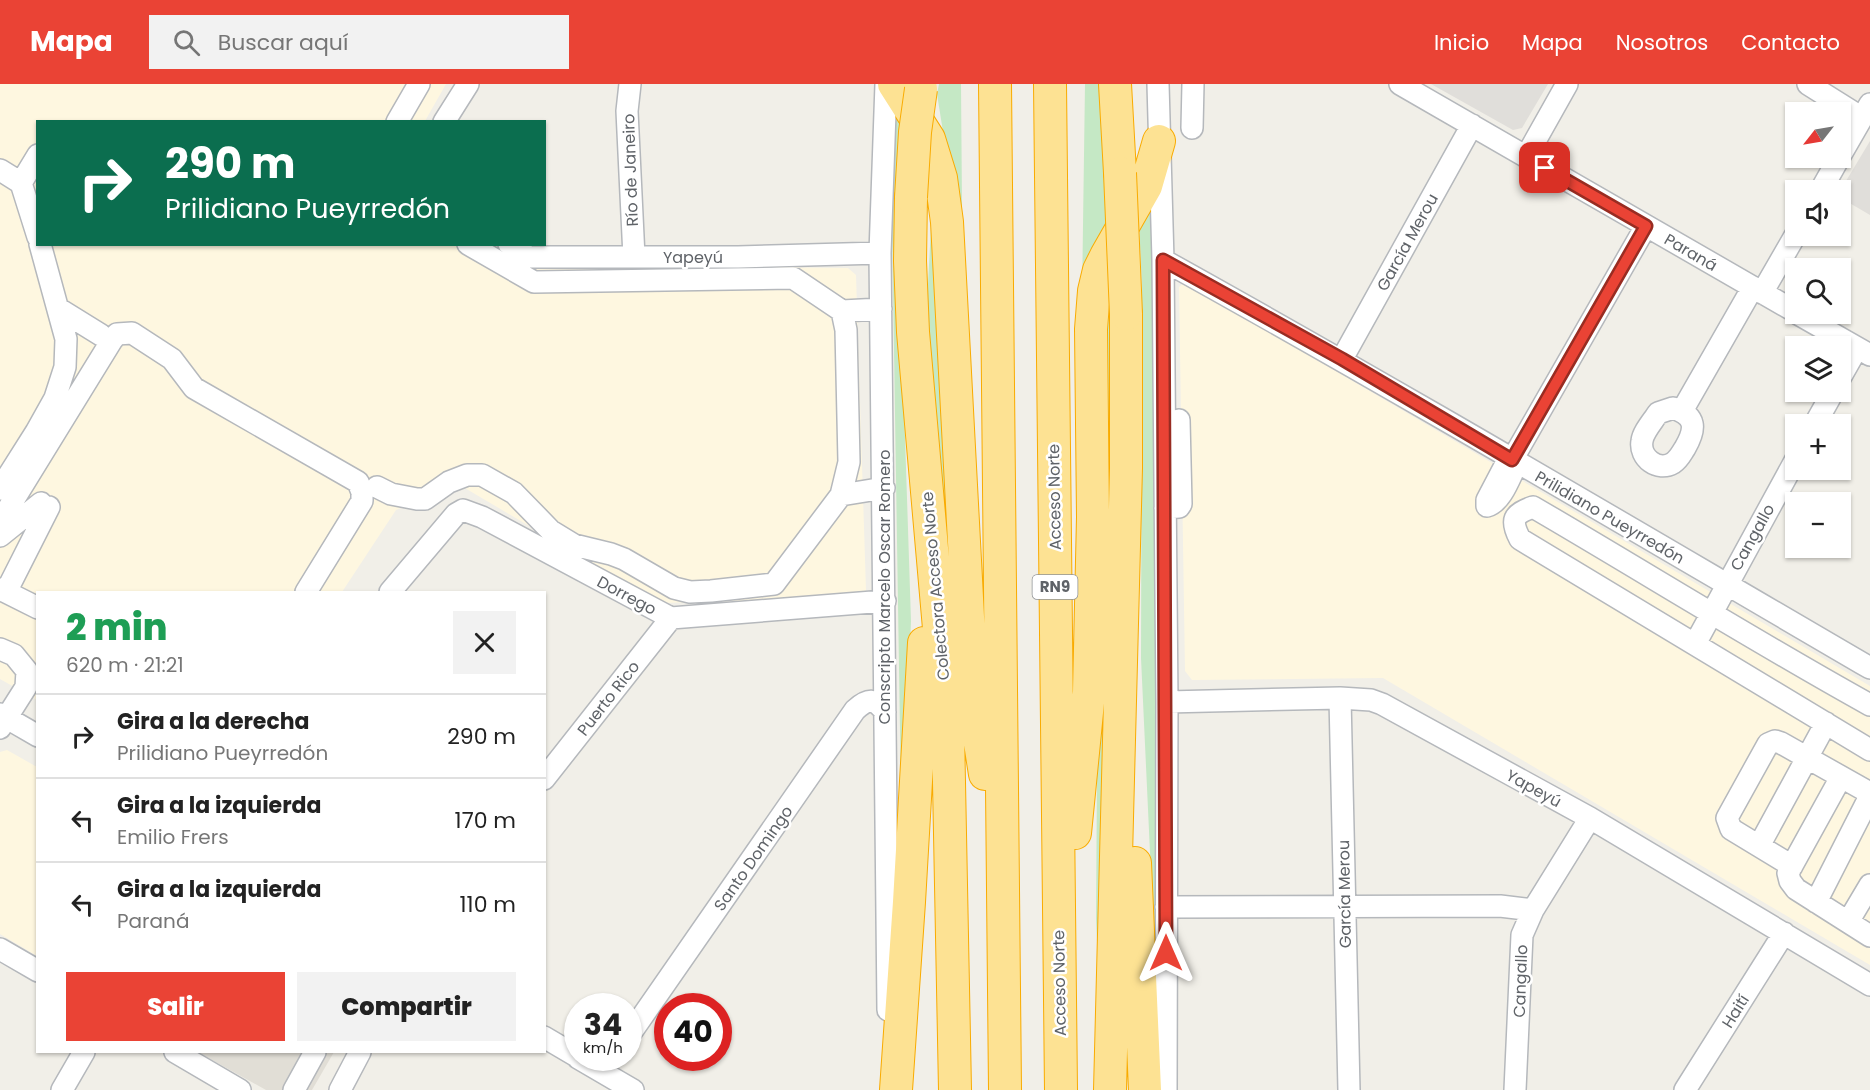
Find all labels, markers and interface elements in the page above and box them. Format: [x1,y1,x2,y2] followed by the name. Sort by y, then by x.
[149,15,569,69] search box
[30,22,113,61] text: Mapa
[170,26,203,59] icon: search
[218,27,348,58] text: Buscar aquí
[1434,28,1489,57] text: Inicio
[1522,28,1583,57] text: Mapa
[1616,28,1708,57] text: Nosotros
[1741,28,1840,57] text: Contacto
[1785,102,1851,168] north arrow
[1785,102,1851,558] map controls
[617,113,644,227] street label: Río de Janeiro
[165,134,296,193] text: 290 m
[1519,142,1570,193] pin
[66,144,144,222] icon: right
[1528,151,1561,184] icon: arrive
[1785,180,1851,246] button: sound
[1371,189,1444,295] street label: García Merou
[165,190,450,227] text: Prilidiano Pueyrredón
[1660,228,1722,277] street label: Paraná
[663,246,723,269] street label: Yapeyú
[1785,258,1851,324] button: search
[1785,336,1851,402] button: layers
[1785,414,1851,480] button: +
[1042,444,1067,550] street label: Acceso Norte
[873,450,896,724] street label: Conscripto Marcelo Oscar Romero
[1531,465,1689,570] street label: Prilidiano Pueyrredón
[916,491,955,681] street label: Colectora Acceso Norte
[1785,492,1851,558] button: −
[1725,500,1780,575] street label: Cangallo
[593,570,661,621] street label: Dorrego
[1032,575,1078,599] road number: RN9
[66,602,168,653] text: 2 min
[453,611,516,674] button: close
[66,651,184,679] text: 620 m · 21:21
[572,656,645,741] street label: Puerto Rico
[117,706,310,737] text: Gira a la derecha
[66,720,99,753] icon: right
[447,721,516,752] text: 290 m
[117,739,328,767] text: Prilidiano Pueyrredón
[1502,764,1566,813] street label: Yapeyú
[117,790,321,821] text: Gira a la izquierda
[708,801,798,916] street label: Santo Domingo
[66,804,99,837] icon: left
[455,805,516,836] text: 170 m
[117,823,229,851] text: Emilio Frers
[1332,840,1357,948] street label: García Merou
[117,874,321,905] text: Gira a la izquierda
[66,888,99,921] icon: left
[460,889,516,920] text: 110 m
[117,907,189,935] text: Paraná
[1134,921,1198,985] position arrow
[1047,930,1072,1036] street label: Acceso Norte
[1508,944,1533,1018] street label: Cangallo
[66,972,285,1041] button: Salir
[297,972,516,1041] button: Compartir
[1716,990,1755,1032] street label: Haití
[654,993,732,1071] speed limit sign: 40
[584,1003,622,1046] text: 34
[583,1037,623,1058] text: km/h

